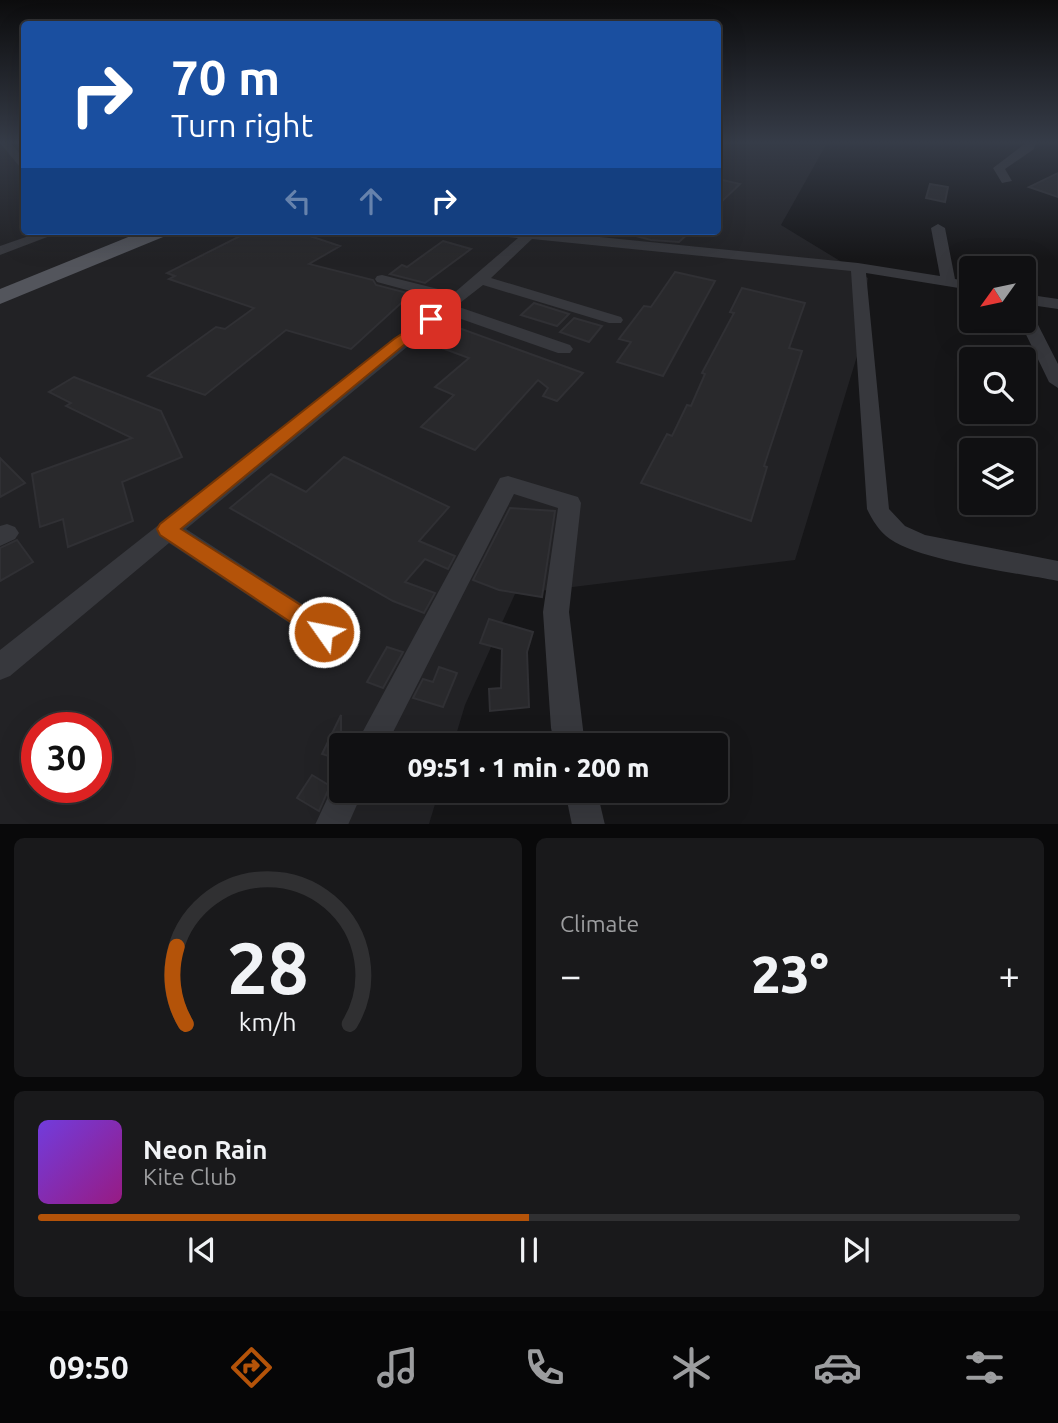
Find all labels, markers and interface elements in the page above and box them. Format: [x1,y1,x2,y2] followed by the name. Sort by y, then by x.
[56,49,147,140] icon: right
[171,49,280,104] text: 70 m
[171,107,313,143] text: Turn right
[279,182,317,220] icon: left
[352,182,390,220] icon: ahead
[425,182,463,220] icon: right
[959,256,1036,332] north arrow
[959,256,1036,515] map controls
[401,289,461,349] pin
[412,300,450,338] icon: arrive
[959,347,1036,424] button: search
[959,438,1036,515] button: layers
[287,595,361,669] position arrow
[21,712,112,803] speed limit sign: 30
[408,753,649,782] text: 09:51 · 1 min · 200 m
[560,911,639,936] text: Climate
[227,926,309,1008] text: 28
[751,945,829,1003] text: 23°
[560,954,581,996] text: −
[999,954,1020,996] text: +
[239,1007,297,1035] text: km/h
[143,1135,268,1164] text: Neon Rain
[143,1164,237,1189] text: Kite Club
[183,1231,221,1269] icon: previous
[510,1231,548,1269] icon: pause
[837,1231,875,1269] icon: next
[227,1343,276,1392] icon: directions
[373,1343,422,1392] icon: music
[520,1343,569,1392] icon: phone
[667,1343,716,1392] icon: climate
[813,1343,862,1392] icon: car
[960,1343,1009,1392] icon: filters
[49,1349,129,1385] text: 09:50

